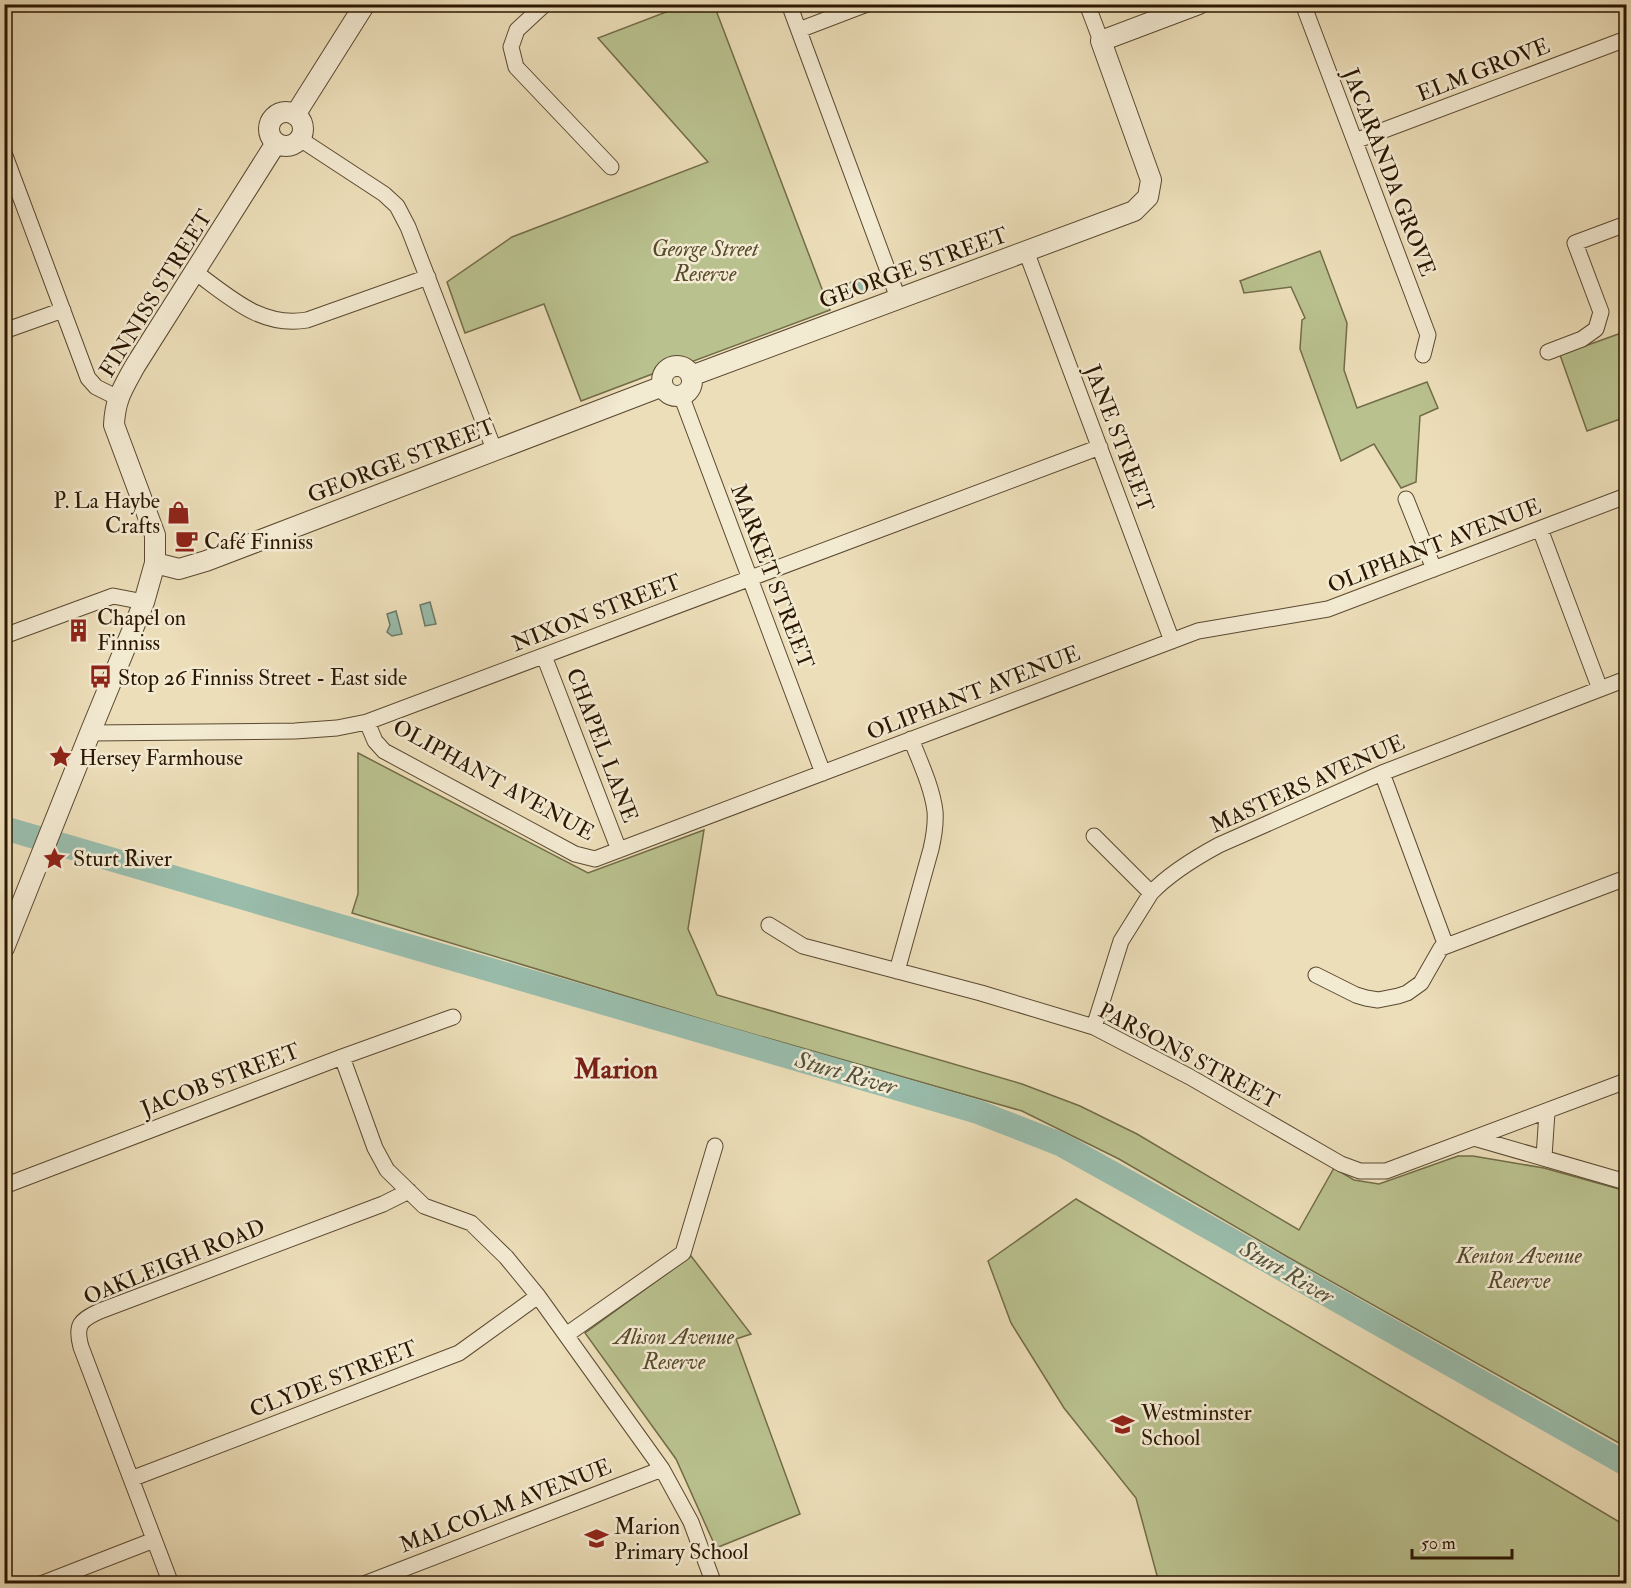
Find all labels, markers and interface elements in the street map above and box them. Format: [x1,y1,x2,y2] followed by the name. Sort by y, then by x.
[1413,32,1554,108] street label: ELM GROVE
[1336,63,1442,281] street label: JACARANDA GROVE
[93,204,219,383] street label: FINNISS STREET
[815,221,1012,315] street label: GEORGE STREET
[652,235,760,288] park label: George Street Reserve
[1078,360,1160,517] street label: JANE STREET
[304,412,500,510] street label: GEORGE STREET
[724,480,820,673] street label: MARKET STREET
[53,487,160,540] place label: P. La Haybe Crafts
[1324,492,1545,600] street label: OLIPHANT AVENUE
[165,500,191,526] shop icon: P. La Haybe Crafts
[173,528,199,554] cafe icon: Café Finniss
[204,528,313,556] place label: Café Finniss
[508,568,686,658] street label: NIXON STREET
[97,604,186,657] place label: Chapel on Finniss
[66,617,92,643] building icon: Chapel on Finniss
[863,639,1084,747] street label: OLIPHANT AVENUE
[87,664,113,690] bus stop icon: Stop 26 Finniss Street - East side
[118,664,407,693] place label: Stop 26 Finniss Street - East side
[560,664,644,827] street label: CHAPEL LANE
[388,713,599,847] street label: OLIPHANT AVENUE
[1206,728,1409,839] street label: MASTERS AVENUE
[48,744,74,770] place icon: Hersey Farmhouse
[79,744,243,772] place label: Hersey Farmhouse
[42,845,68,871] place icon: Sturt River
[73,845,173,873] place label: Sturt River
[1093,996,1284,1116] street label: PARSONS STREET
[136,1037,304,1123] street label: JACOB STREET
[791,1044,901,1103] water label: Sturt River
[573,1052,659,1087] district label: Marion
[79,1213,269,1311] street label: OAKLEIGH ROAD
[1233,1232,1341,1312] water label: Sturt River
[1455,1242,1582,1295] park label: Kenton Avenue Reserve
[612,1323,735,1376] park label: Alison Avenue Reserve
[246,1334,422,1424] street label: CLYDE STREET
[1140,1399,1252,1452] place label: Westminster School
[1110,1412,1136,1438] school or university icon: Westminster School
[395,1453,615,1559] street label: MALCOLM AVENUE
[614,1513,749,1566] place label: Marion Primary School
[1412,1522,1512,1560] scale bar
[583,1526,609,1552] school or university icon: Marion Primary School
[1421,1532,1456,1555] text: 50 m

